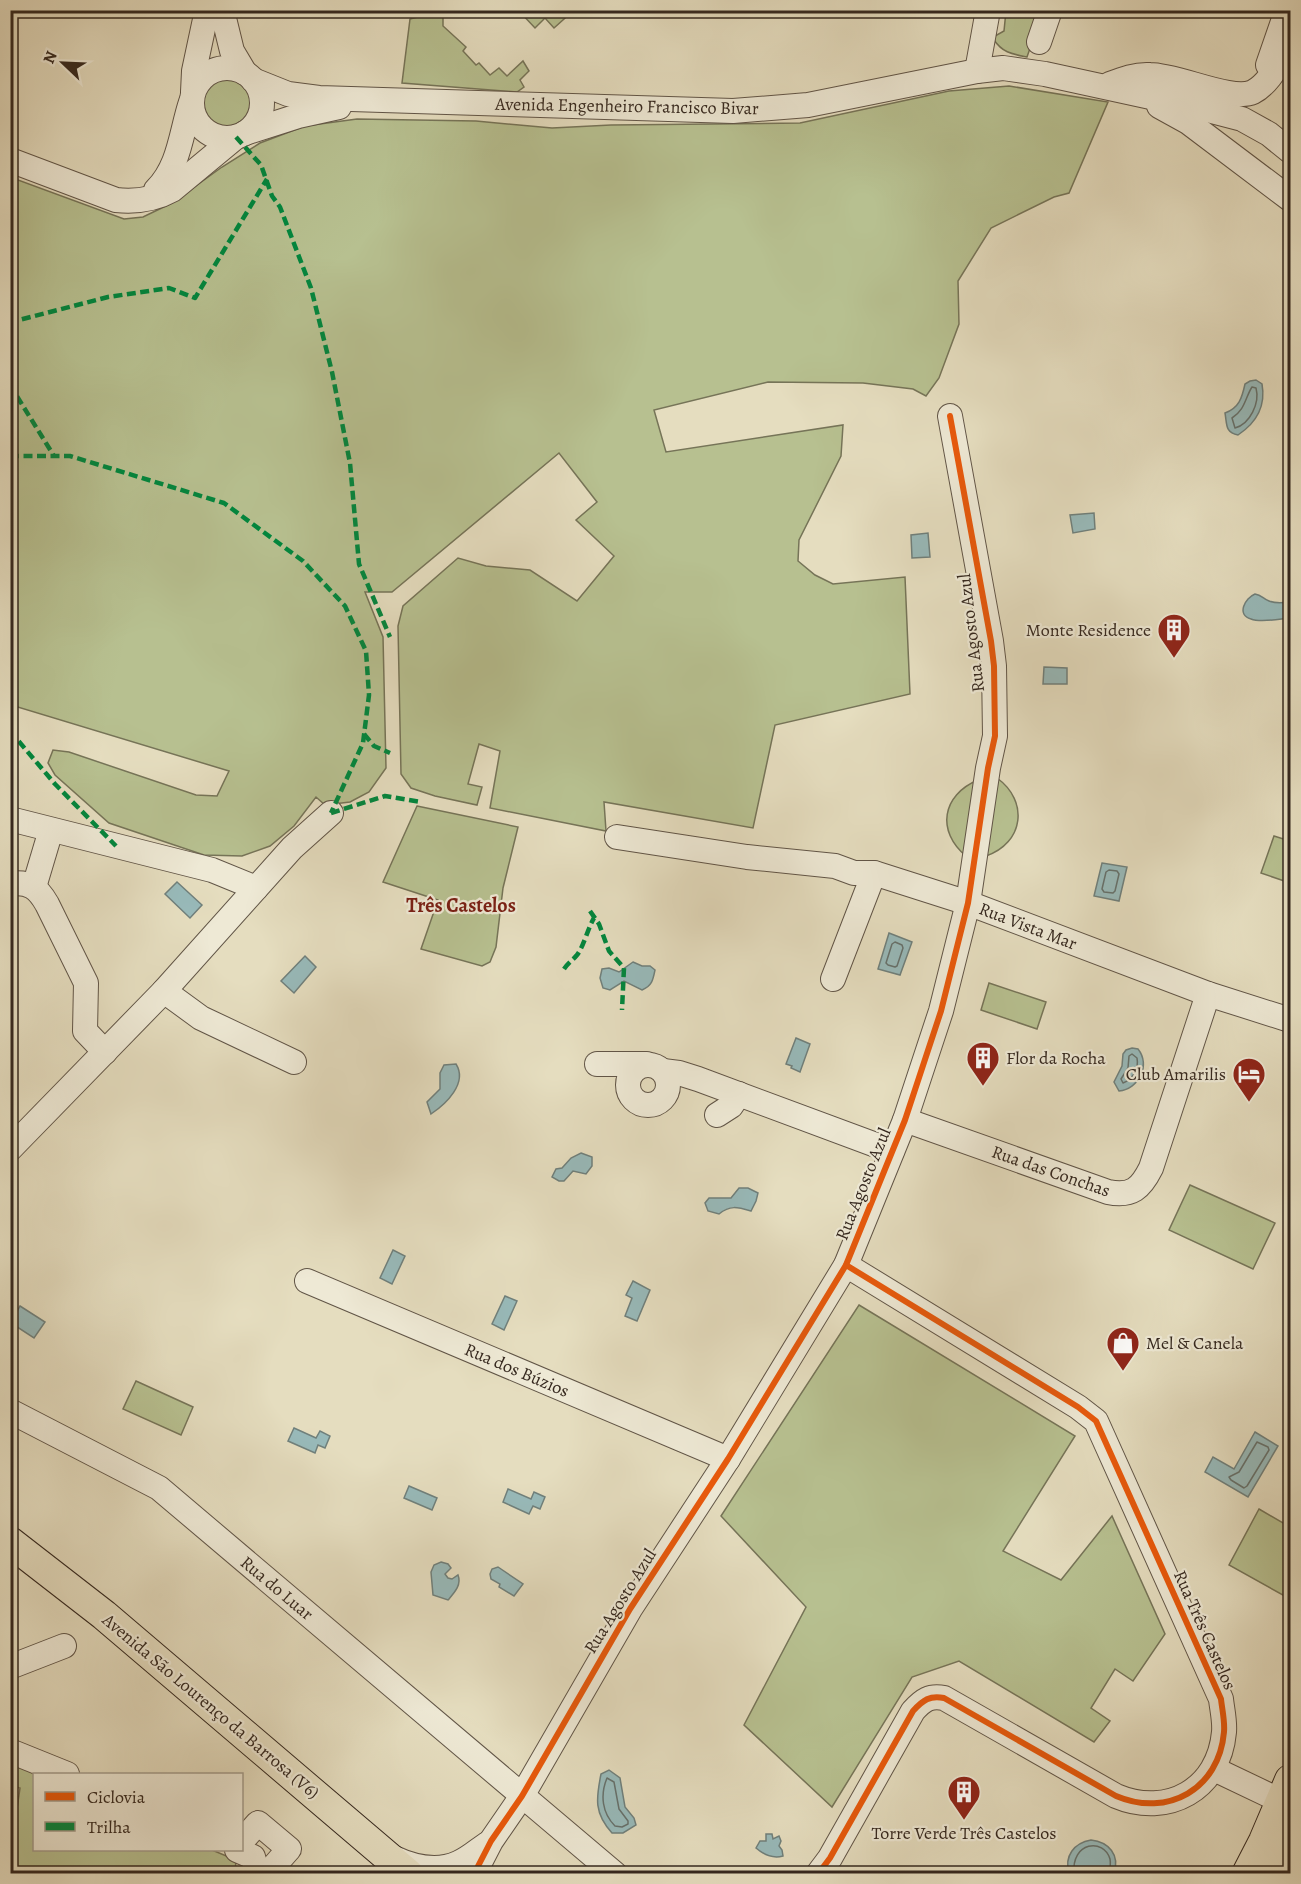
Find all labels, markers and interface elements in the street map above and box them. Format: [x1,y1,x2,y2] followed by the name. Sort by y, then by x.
[33,33,93,93] north arrow
[38,48,63,67] text: N
[494,92,759,120] street label: Avenida Engenheiro Francisco Bivar
[952,572,990,694] street label: Rua Agosto Azul
[1156,612,1192,659] building icon: Monte Residence
[1026,618,1151,642] place label: Monte Residence
[406,892,516,919] district label: Três Castelos
[976,896,1080,956] street label: Rua Vista Mar
[965,1040,1001,1087] building icon: Flor da Rocha
[1006,1046,1106,1070] place label: Flor da Rocha
[1231,1056,1267,1103] hotel icon: Club Amarilis
[1126,1062,1226,1086] place label: Club Amarilis
[830,1124,897,1244] street label: Rua Agosto Azul
[989,1140,1113,1202] street label: Rua das Conchas
[1105,1325,1141,1372] shop icon: Mel & Canela
[1146,1331,1244,1355] place label: Mel & Canela
[461,1337,573,1403] street label: Rua dos Búzios
[578,1544,662,1658] street label: Rua Agosto Azul
[235,1550,319,1626] street label: Rua do Luar
[1168,1566,1242,1694] street label: Rua Três Castelos
[97,1607,325,1804] street label: Avenida São Lourenço da Barrosa (V6)
[33,1773,243,1851] legend
[946,1774,982,1821] building icon: Torre Verde Três Castelos
[87,1785,146,1809] text: Ciclovia
[87,1815,131,1839] text: Trilha
[871,1821,1057,1845] place label: Torre Verde Três Castelos

